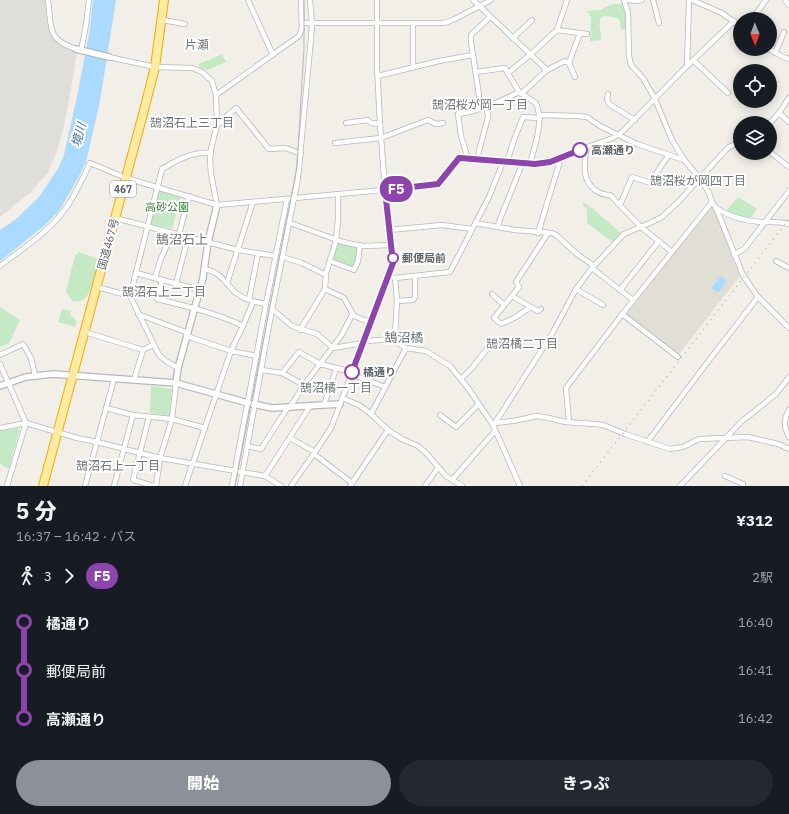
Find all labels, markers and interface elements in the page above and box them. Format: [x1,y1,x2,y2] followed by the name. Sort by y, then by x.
[733,12,777,56] north arrow
[733,12,777,160] map controls
[185,37,209,52] district label: 片瀬
[733,64,777,108] button: locate
[432,97,528,112] district label: 鵠沼桜が岡一丁目
[150,115,234,130] district label: 鵠沼石上三丁目
[733,116,777,160] button: layers
[68,119,90,148] water label: 境川
[572,142,588,158] marker: 高瀬通り
[591,143,635,157] place label: 高瀬通り
[650,173,746,188] district label: 鵠沼桜が岡四丁目
[378,176,414,202] line badge: F5
[388,180,404,198] text: F5
[110,181,136,197] road number: 467
[145,200,189,214] park label: 高砂公園
[94,217,122,271] street label: 国道467号
[156,231,208,248] district label: 鵠沼石上
[402,251,446,265] place label: 郵便局前
[387,252,399,264] marker: 郵便局前
[122,284,206,299] district label: 鵠沼石上二丁目
[384,329,424,346] district label: 鵠沼橘
[486,336,558,351] district label: 鵠沼橘二丁目
[344,364,360,380] marker: 橘通り
[363,365,396,379] place label: 橘通り
[300,380,372,395] district label: 鵠沼橘一丁目
[76,458,160,473] district label: 鵠沼石上一丁目
[16,496,56,525] text: 5 分
[736,511,773,530] text: ¥312
[16,528,136,545] text: 16:37 – 16:42 · バス
[16,565,38,587] icon: walk
[58,565,80,587] icon: forward
[94,567,110,585] text: F5
[44,568,52,585] text: 3
[752,569,773,586] text: 2駅
[46,614,91,633] text: 橘通り
[738,614,773,631] text: 16:40
[46,662,106,681] text: 郵便局前
[738,662,773,679] text: 16:41
[46,710,106,729] text: 高瀬通り
[738,710,773,727] text: 16:42
[16,760,391,806] button: 開始
[399,760,773,806] button: きっぷ

